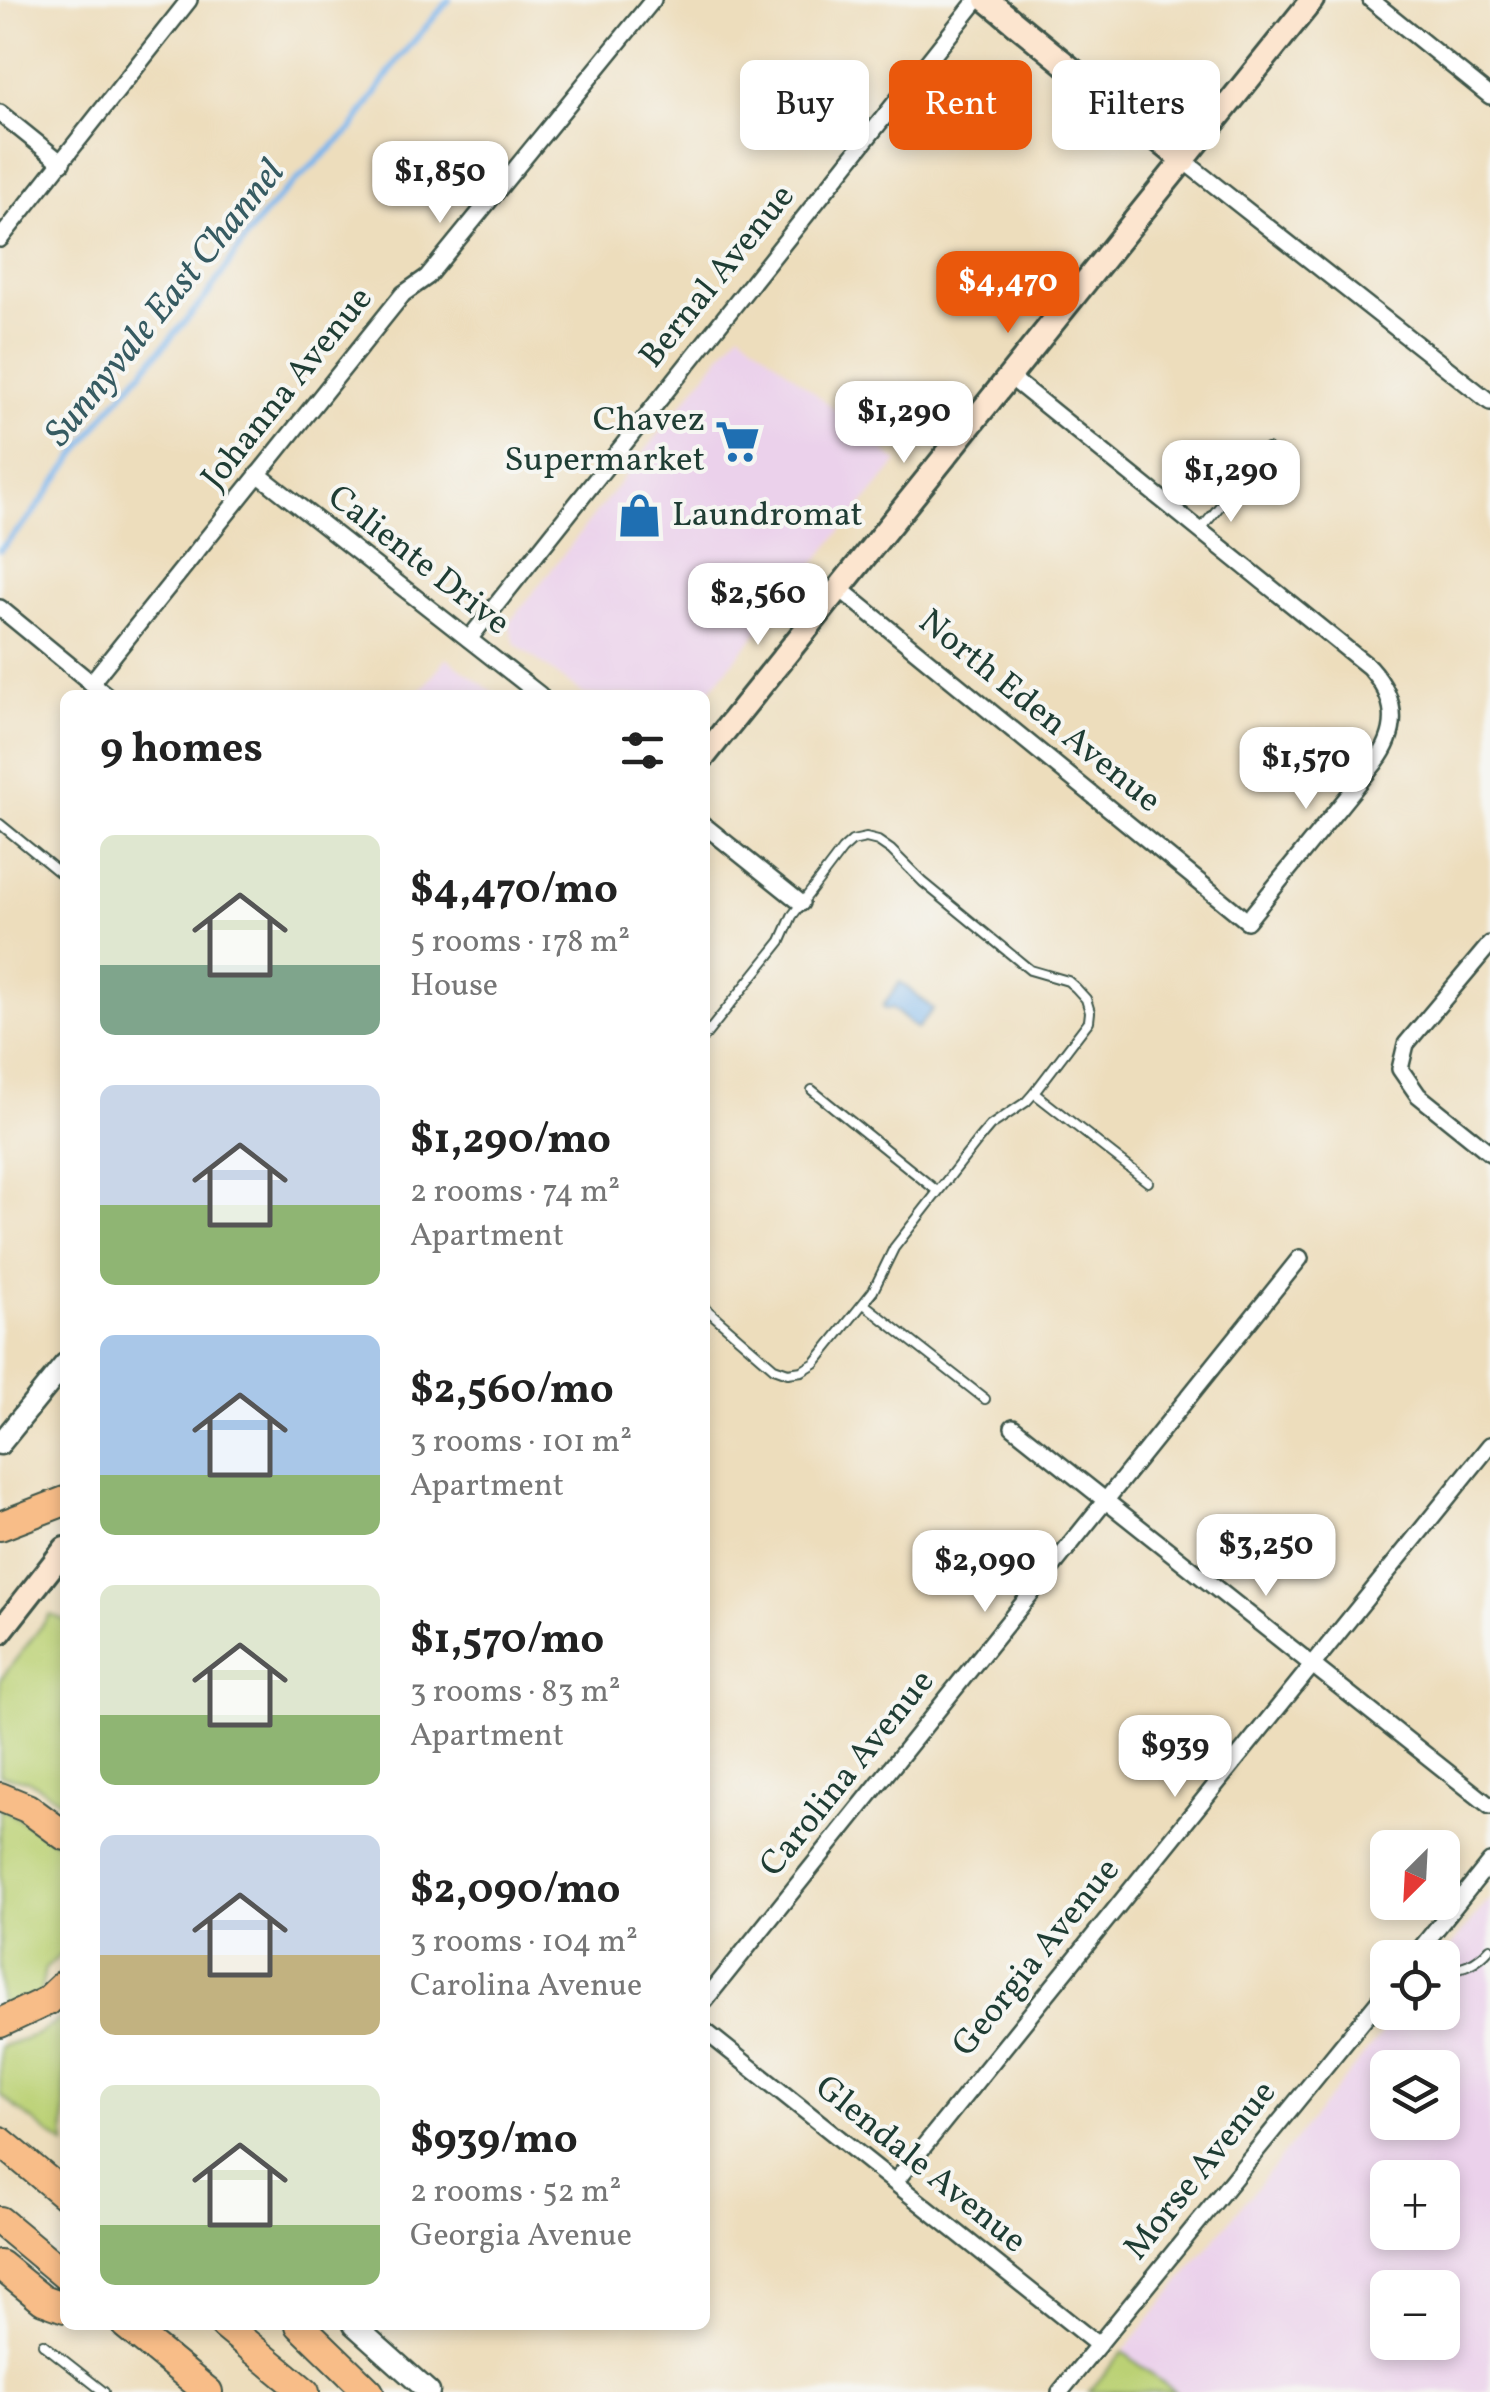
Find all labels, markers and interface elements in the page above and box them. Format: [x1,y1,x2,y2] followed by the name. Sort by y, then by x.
[740,60,869,150] chip: Buy
[889,60,1032,150] chip: Rent
[1052,60,1220,150] chip: Filters
[359,141,521,226] pin: $1,850
[34,149,298,459] water label: Sunnyvale East Channel
[394,151,486,195] text: $1,850
[629,175,807,379] street label: Bernal Avenue
[927,251,1089,336] pin: $4,470
[958,261,1058,305] text: $4,470
[191,277,385,501] street label: Johanna Avenue
[823,381,985,466] pin: $1,290
[857,391,951,435] text: $1,290
[504,397,705,485] place label: Chavez Supermarket
[714,417,762,465] supermarket icon: Chavez Supermarket
[1150,440,1312,525] pin: $1,290
[1184,450,1278,494] text: $1,290
[317,474,519,648] street label: Caliente Drive
[615,492,663,540] shop icon: Laundromat
[672,492,863,540] place label: Laundromat
[677,563,839,648] pin: $2,560
[710,573,806,617] text: $2,560
[908,599,1170,825] street label: North Eden Avenue
[100,721,263,780] text: 9 homes
[615,723,670,778] icon: filters
[1225,727,1387,812] pin: $1,570
[1262,737,1350,781] text: $1,570
[410,862,618,921] text: $4,470/mo
[180,875,300,995] icon: home
[410,921,630,965] text: 5 rooms · 178 m²
[410,965,498,1009] text: House
[410,1112,611,1171] text: $1,290/mo
[180,1125,300,1245] icon: home
[410,1171,620,1215] text: 2 rooms · 74 m²
[410,1215,564,1259] text: Apartment
[410,1362,614,1421] text: $2,560/mo
[180,1375,300,1495] icon: home
[410,1421,632,1465] text: 3 rooms · 101 m²
[410,1465,564,1509] text: Apartment
[1185,1514,1347,1599] pin: $3,250
[1219,1524,1313,1568] text: $3,250
[904,1530,1066,1615] pin: $2,090
[934,1540,1036,1584] text: $2,090
[410,1612,604,1671] text: $1,570/mo
[180,1625,300,1745] icon: home
[749,1660,947,1888] street label: Carolina Avenue
[410,1671,621,1715] text: 3 rooms · 83 m²
[410,1715,564,1759] text: Apartment
[1116,1715,1234,1800] pin: $939
[1141,1725,1209,1769] text: $939
[1370,1830,1460,1920] north arrow
[1370,1830,1460,2360] map controls
[942,1849,1132,2067] street label: Georgia Avenue
[410,1862,621,1921] text: $2,090/mo
[180,1875,300,1995] icon: home
[410,1921,638,1965] text: 3 rooms · 104 m²
[1370,1940,1460,2030] button: locate
[410,1965,642,2009] text: Carolina Avenue
[1370,2050,1460,2140] button: layers
[804,2065,1036,2265] street label: Glendale Avenue
[1114,2071,1288,2271] street label: Morse Avenue
[410,2112,578,2171] text: $939/mo
[180,2125,300,2245] icon: home
[1370,2160,1460,2250] button: +
[410,2171,621,2215] text: 2 rooms · 52 m²
[410,2215,632,2259] text: Georgia Avenue
[1370,2270,1460,2360] button: −

